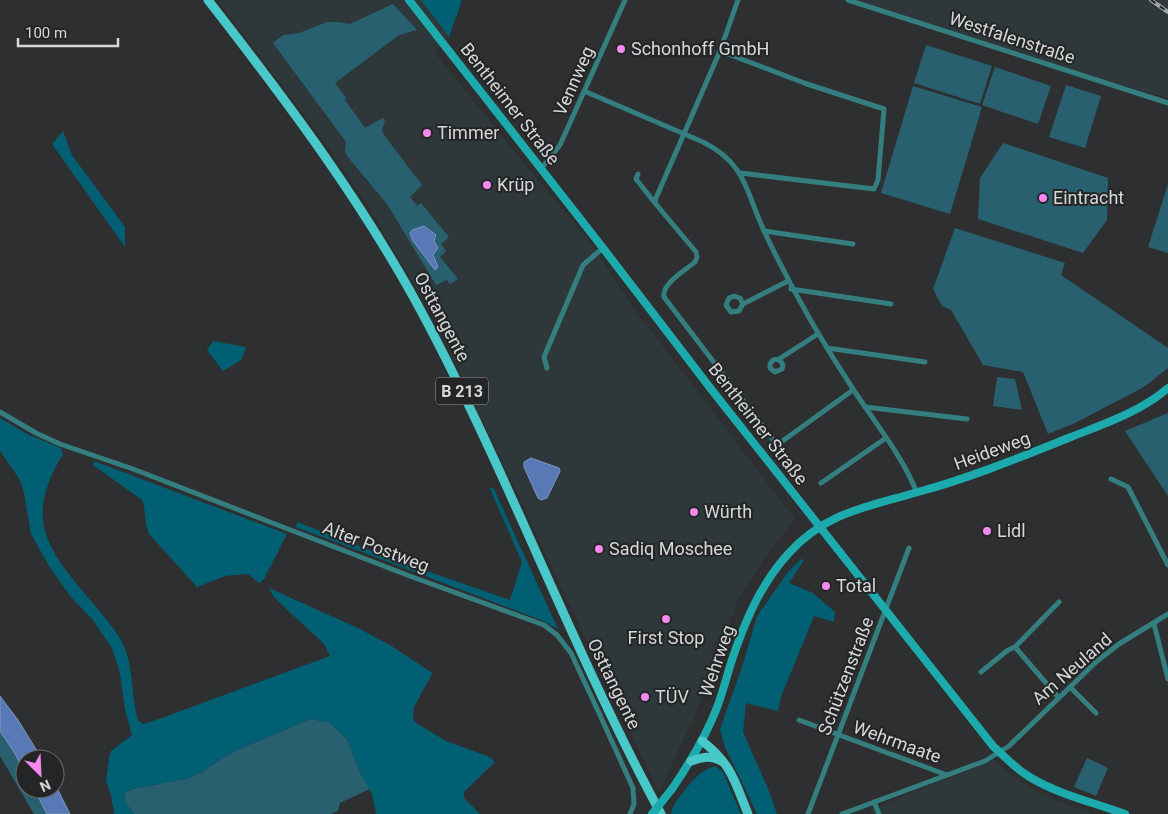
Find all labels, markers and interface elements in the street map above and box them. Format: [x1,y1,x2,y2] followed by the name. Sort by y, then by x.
[946,7,1078,68] street label: Westfalenstraße
[18,15,118,47] scale bar
[25,24,67,42] text: 100 m
[631,38,769,59] place label: Schonhoff GmbH
[456,39,564,169] street label: Bentheimer Straße
[549,43,598,119] street label: Vennweg
[615,43,627,55] marker: Schonhoff GmbH
[437,122,499,143] place label: Timmer
[421,127,433,139] marker: Timmer
[497,174,534,195] place label: Krüp
[481,179,493,191] marker: Krüp
[1053,187,1124,208] place label: Eintracht
[1037,192,1049,204] marker: Eintracht
[410,268,475,365] street label: Osttangente
[704,359,812,489] street label: Bentheimer Straße
[436,378,488,404] road number: B 213
[951,427,1033,474] street label: Heideweg
[704,501,752,522] place label: Würth
[688,506,700,518] marker: Würth
[320,517,432,576] street label: Alter Postweg
[997,520,1026,541] place label: Lidl
[981,525,993,537] marker: Lidl
[609,538,732,559] place label: Sadiq Moschee
[593,543,605,555] marker: Sadiq Moschee
[836,575,876,596] place label: Total
[820,580,832,592] marker: Total
[660,613,672,625] marker: First Stop
[813,614,878,738] street label: Schützenstraße
[694,622,739,700] street label: Wehrweg
[628,627,704,648] place label: First Stop
[1028,628,1116,709] street label: Am Neuland
[583,635,645,733] street label: Osttangente
[655,686,689,707] place label: TÜV
[639,691,651,703] marker: TÜV
[850,716,944,767] street label: Wehrmaate
[15,749,65,799] north arrow
[38,777,53,795] text: N

